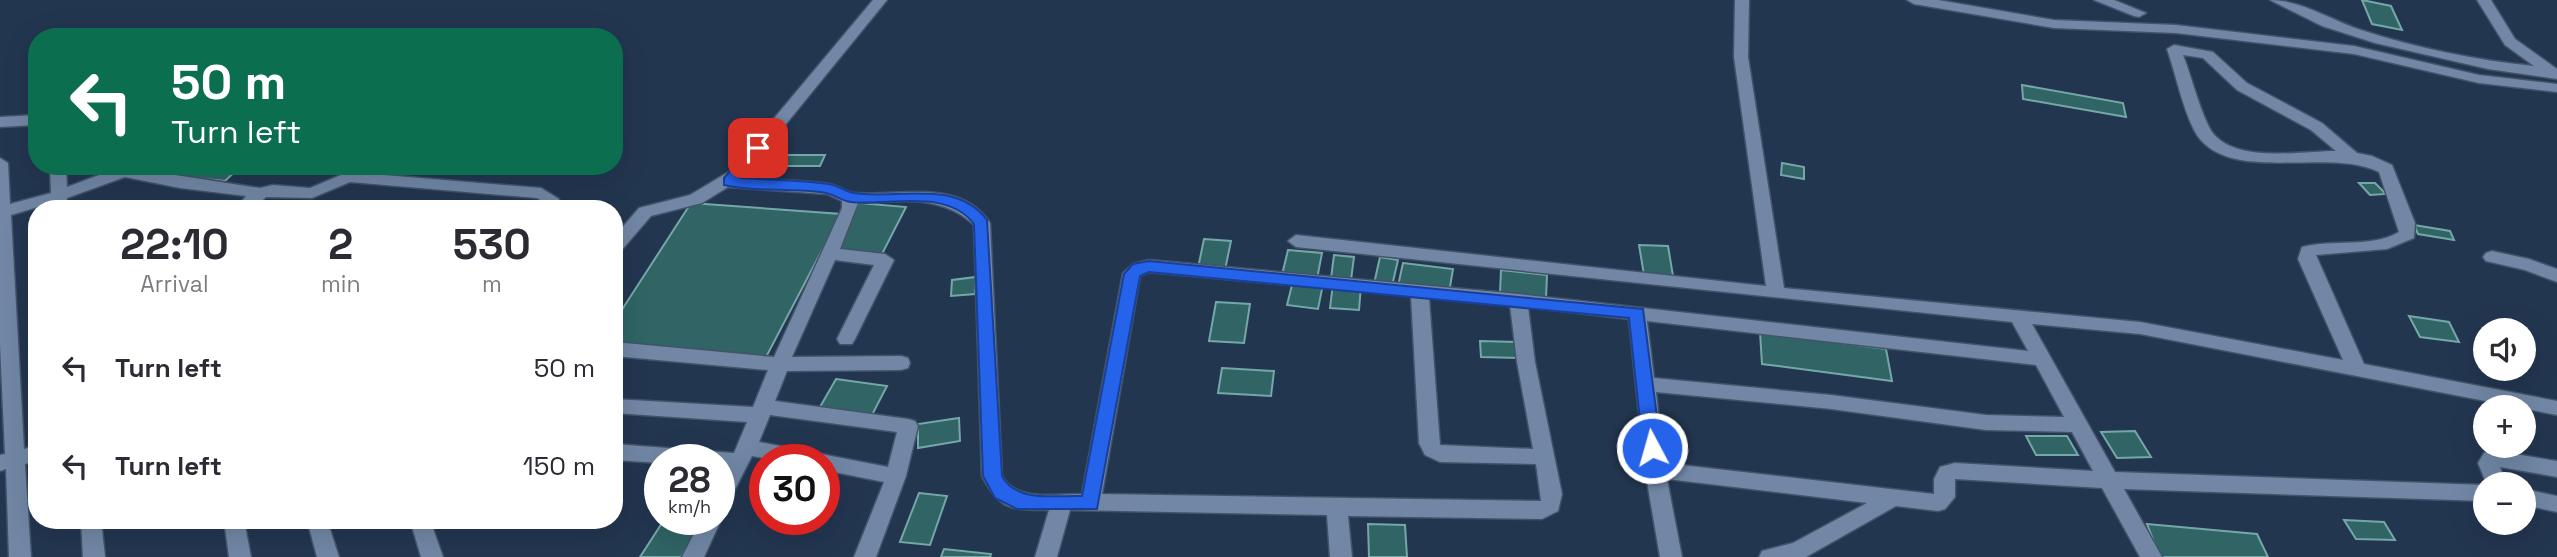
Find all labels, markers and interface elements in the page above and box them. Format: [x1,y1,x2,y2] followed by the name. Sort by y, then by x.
[171,51,286,113] text: 50 m
[56,56,147,147] icon: left
[171,112,301,152] text: Turn left
[728,118,788,178] pin
[739,129,777,167] icon: arrive
[120,218,229,271] text: 22:10
[328,218,353,271] text: 2
[453,218,531,271] text: 530
[140,269,209,299] text: Arrival
[321,269,361,299] text: min
[482,269,502,299] text: m
[2473,318,2536,535] map controls
[2473,318,2536,381] button: sound
[56,349,94,387] icon: left
[115,351,222,385] text: Turn left
[534,351,595,385] text: 50 m
[2473,395,2536,458] button: +
[1615,411,1689,485] position arrow
[749,444,840,535] speed limit sign: 30
[56,447,94,485] icon: left
[115,449,222,483] text: Turn left
[523,449,595,483] text: 150 m
[669,458,710,502] text: 28
[2473,472,2536,535] button: −
[668,495,711,518] text: km/h

